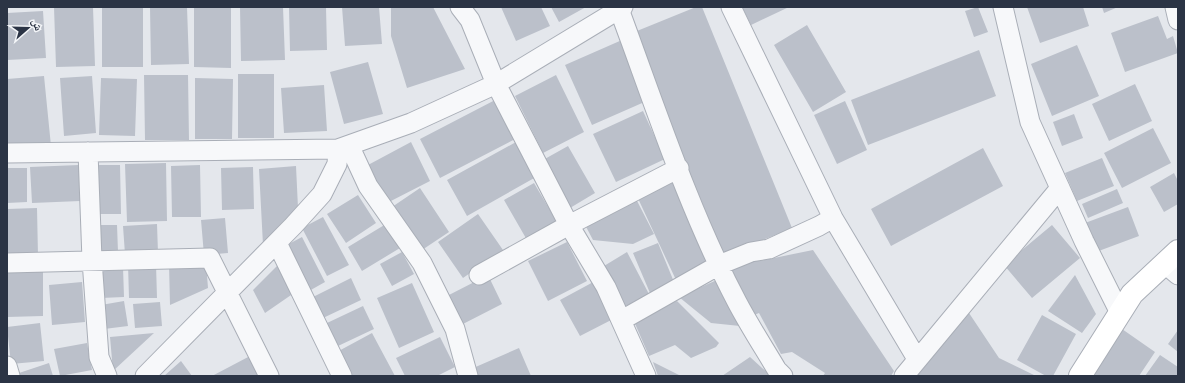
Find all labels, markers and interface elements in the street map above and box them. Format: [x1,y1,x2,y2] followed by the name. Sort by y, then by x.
[8,8,48,48] north arrow
[28,16,47,33] text: ش

